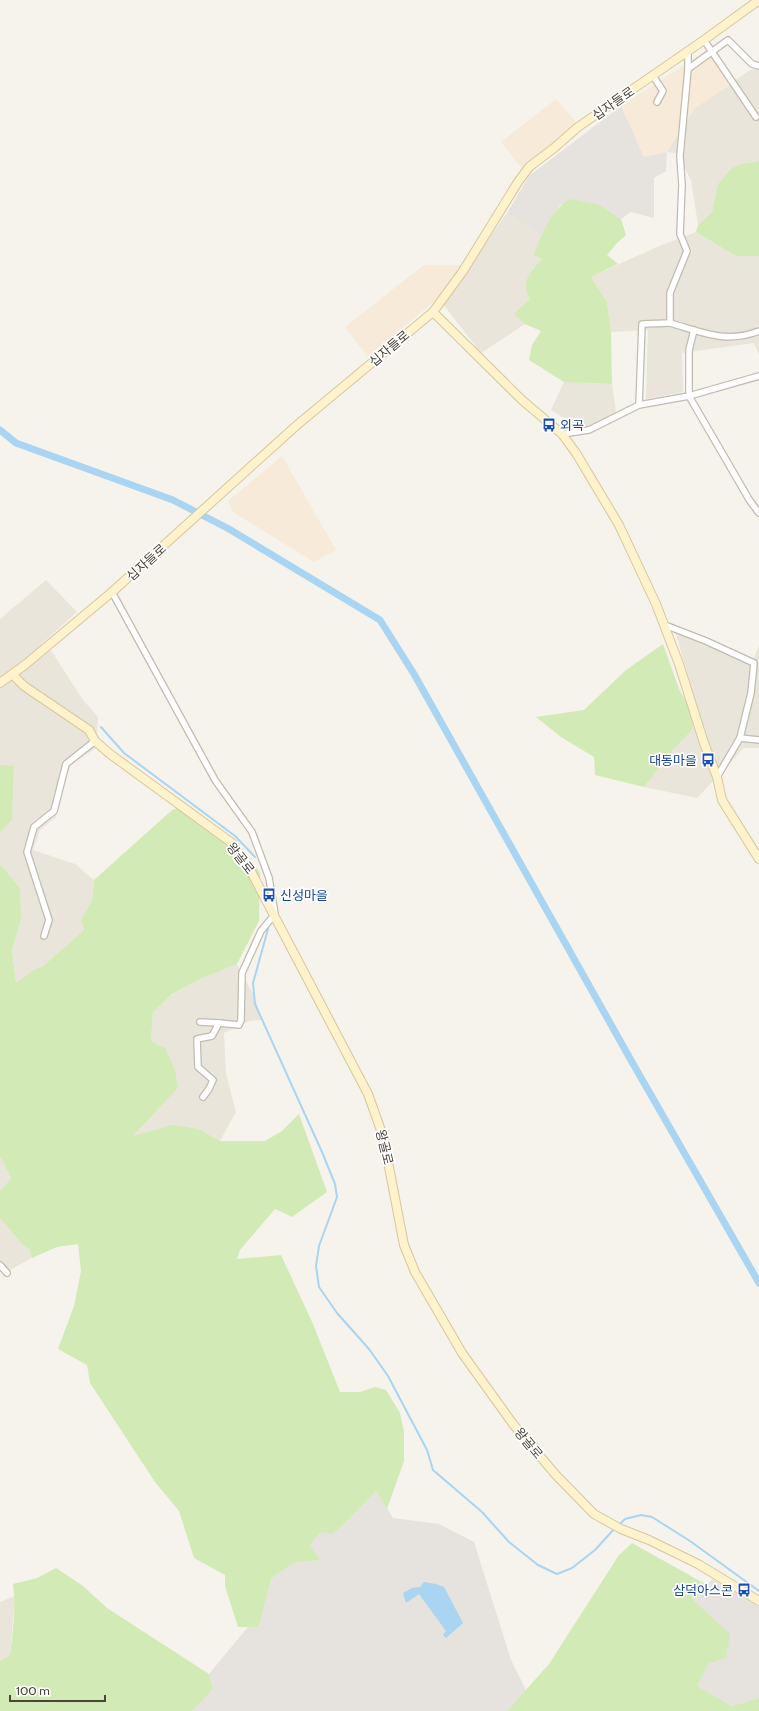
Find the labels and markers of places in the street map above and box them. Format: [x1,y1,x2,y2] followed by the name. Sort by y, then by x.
[541,417,557,433] bus stop icon: 외곡
[560,417,584,433] place label: 외곡
[649,752,697,768] place label: 대동마을
[700,752,716,768] bus stop icon: 대동마을
[261,887,277,903] bus stop icon: 신성마을
[280,887,328,903] place label: 신성마을
[673,1582,733,1598] place label: 삼덕아스콘
[736,1582,752,1598] bus stop icon: 삼덕아스콘

